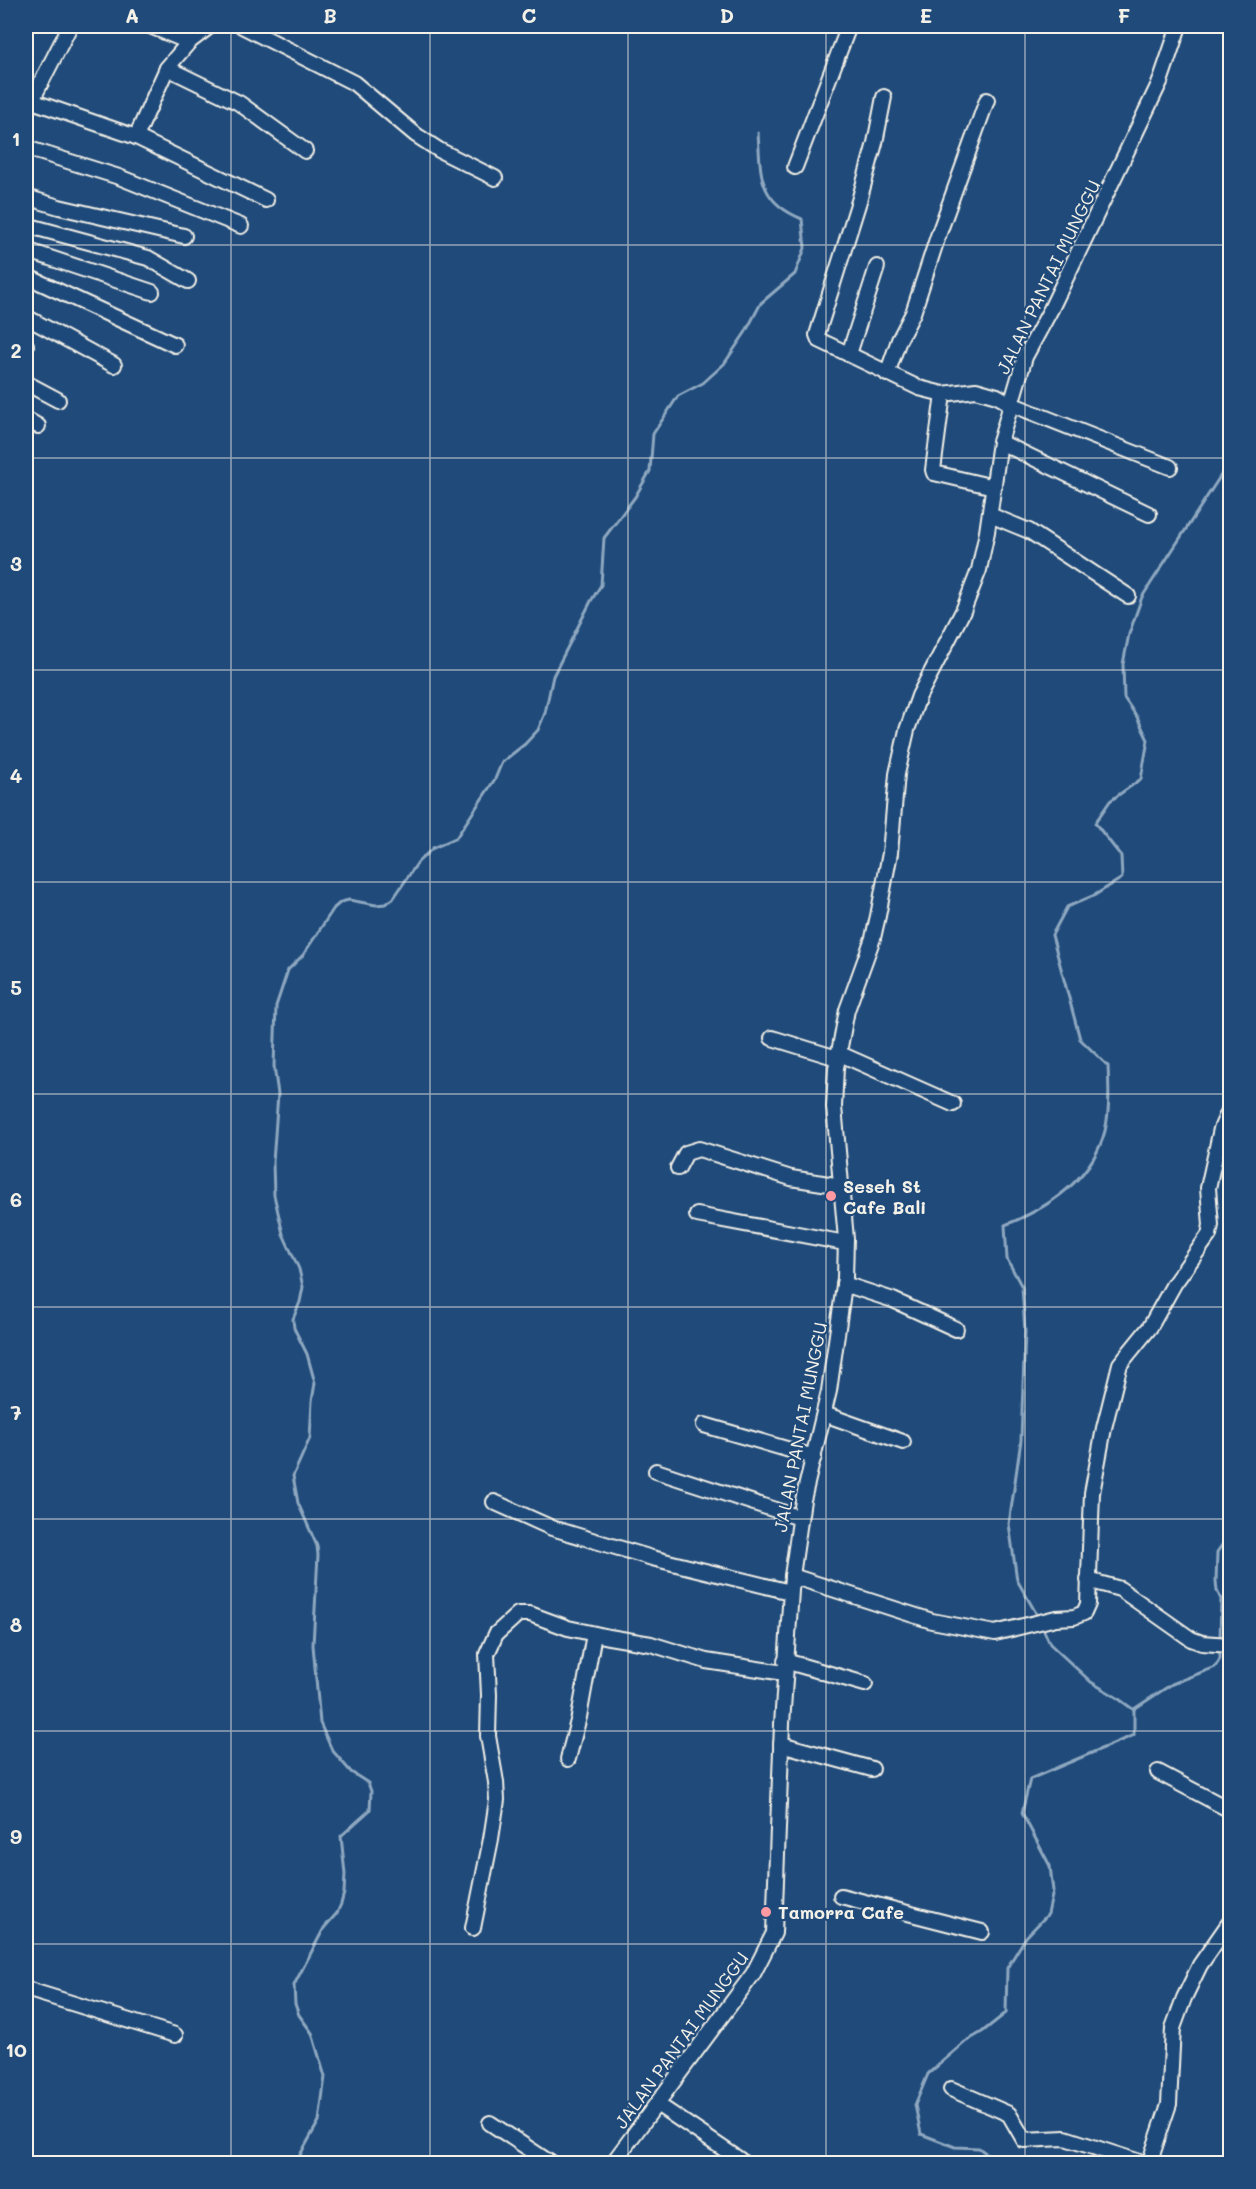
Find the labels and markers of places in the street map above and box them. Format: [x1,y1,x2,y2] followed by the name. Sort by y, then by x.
[843,1174,926,1219] place label: Seseh St Cafe Bali
[824,1189,838,1203] marker: Seseh St Cafe Bali
[778,1900,904,1924] place label: Tamorra Cafe
[759,1905,773,1919] marker: Tamorra Cafe

